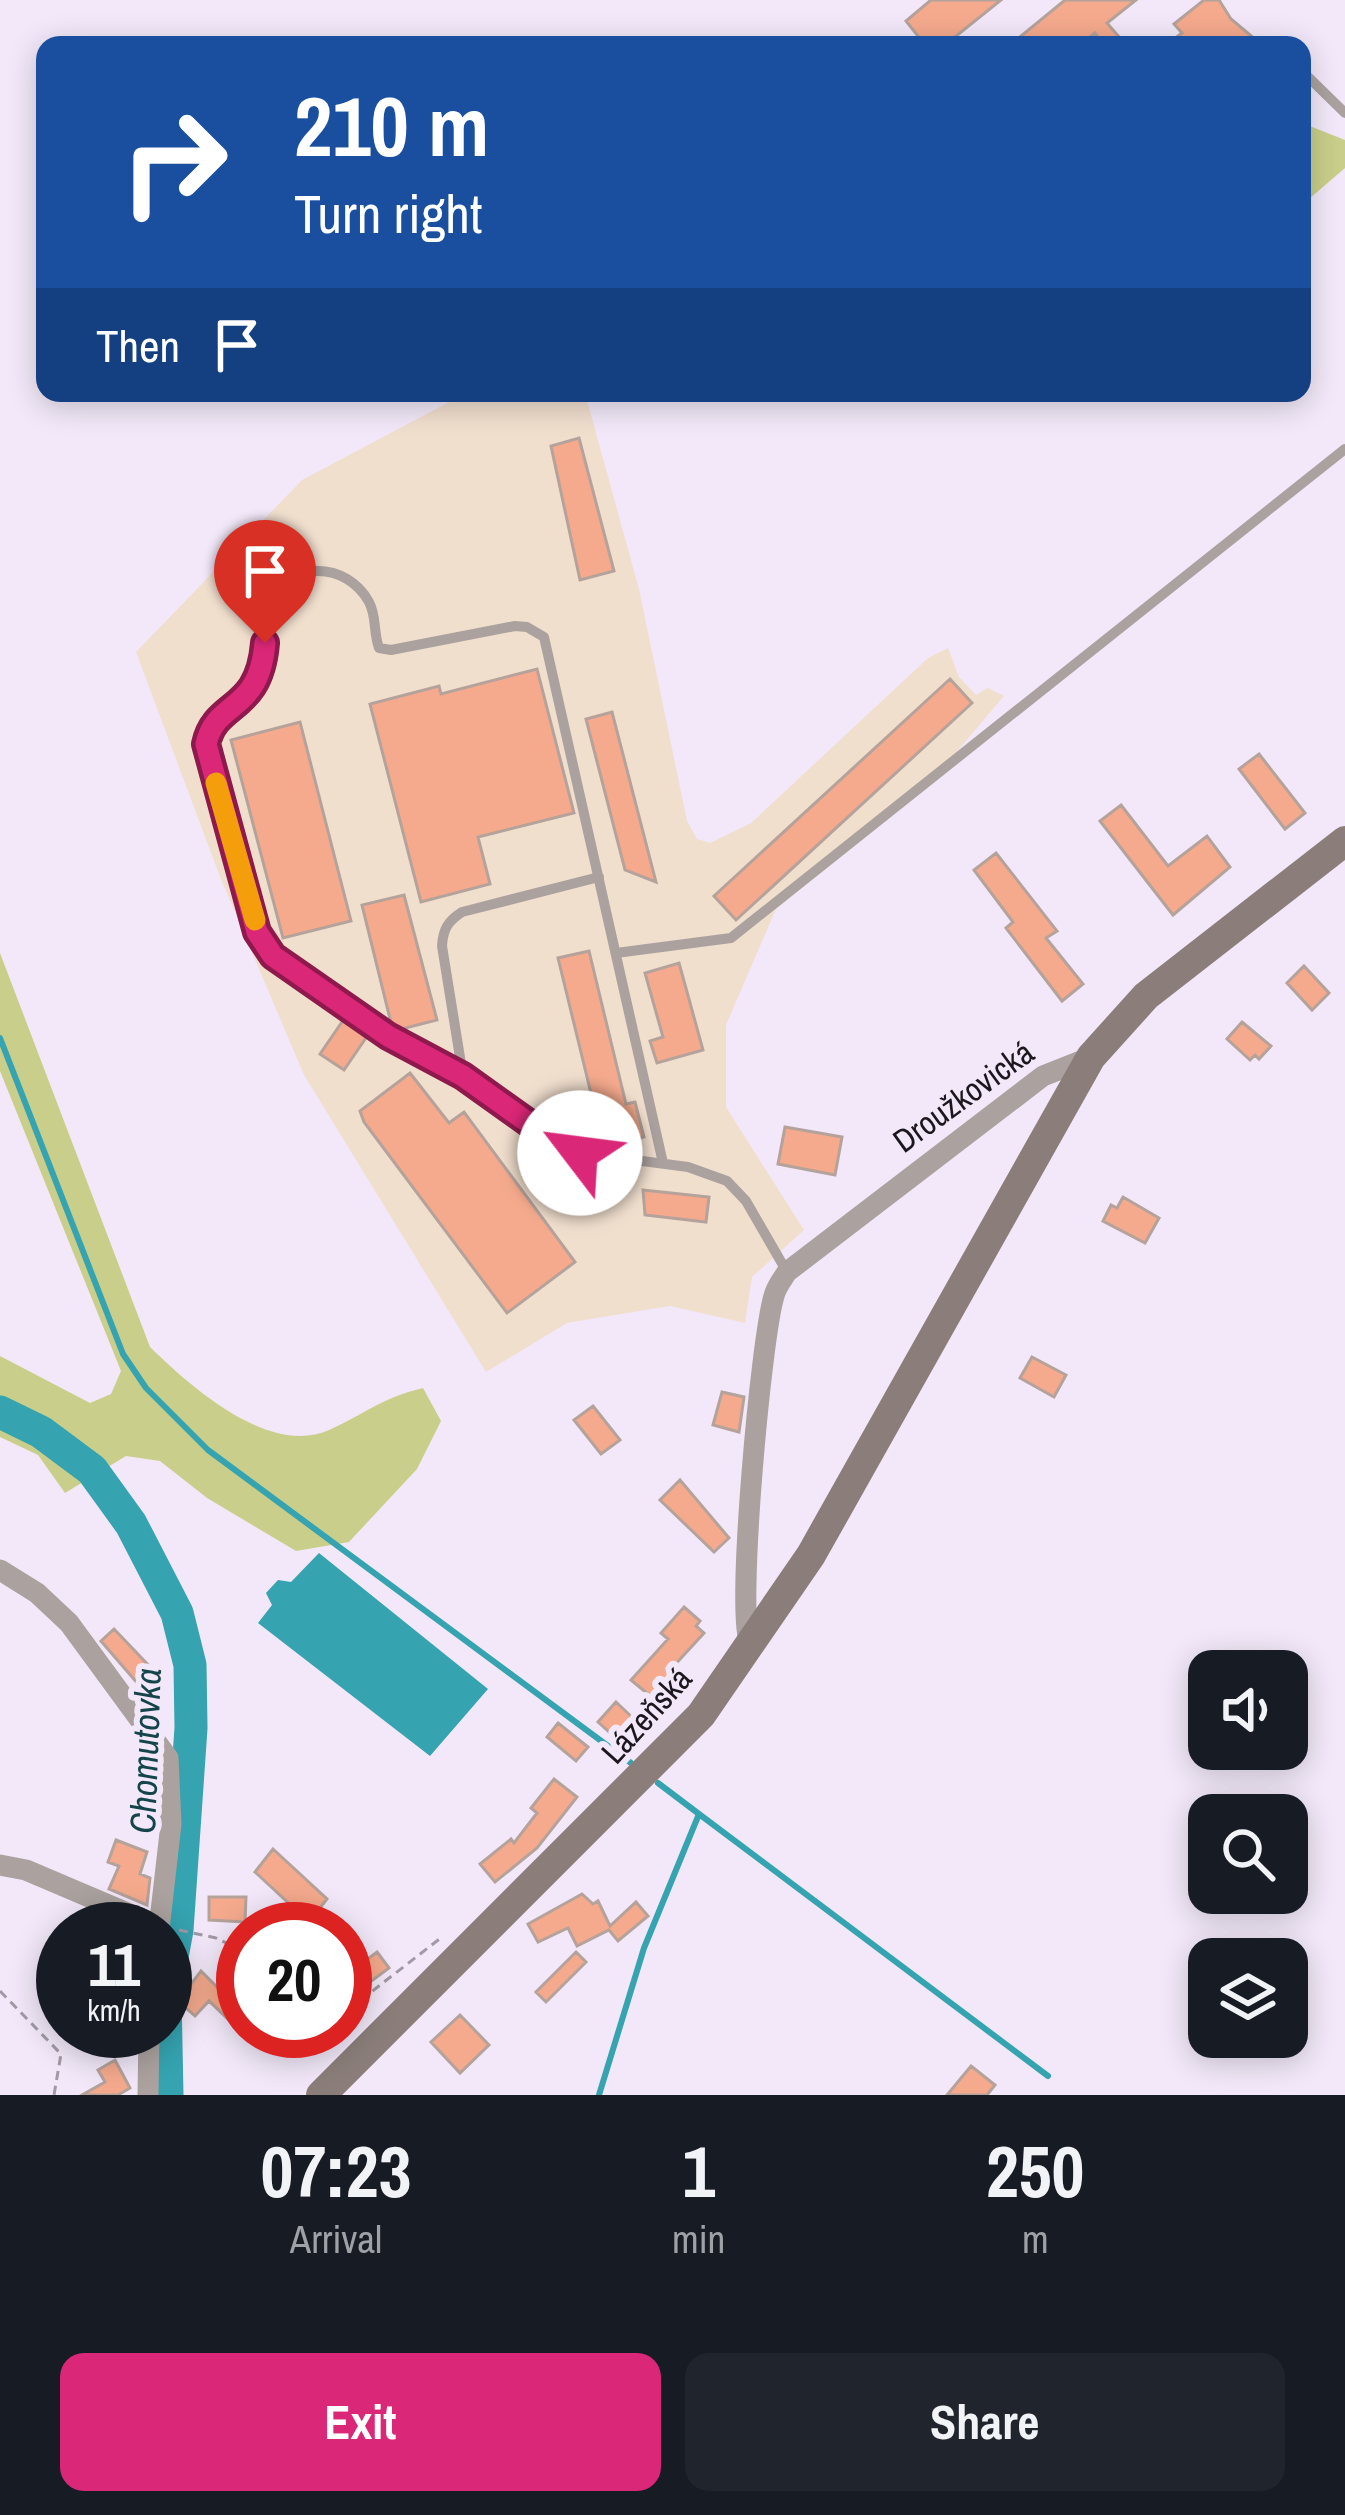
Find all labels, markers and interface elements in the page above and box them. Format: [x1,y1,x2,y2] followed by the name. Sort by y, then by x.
[294,69,489,182] text: 210 m
[96,84,252,240] icon: right
[294,177,482,250] text: Turn right
[204,312,270,378] icon: arrive
[96,315,180,376] text: Then
[214,520,316,643] pin
[232,538,298,604] icon: arrive
[884,1030,1042,1162] street label: Droužkovická
[517,1090,643,1216] position arrow
[1188,1650,1308,2058] map controls
[1188,1650,1308,1770] button: sound
[591,1657,701,1773] street label: Lázeňská
[118,1667,172,1835] water label: Chomutovka
[1188,1794,1308,1914] button: search
[216,1902,372,2058] speed limit sign: 20
[88,1924,140,2005] text: 11
[1188,1938,1308,2058] button: layers
[87,1990,141,2030] text: km/h
[261,2122,412,2219] text: 07:23
[682,2122,715,2219] text: 1
[986,2122,1084,2219] text: 250
[290,2213,382,2265] text: Arrival
[672,2213,725,2265] text: min
[1022,2213,1049,2265] text: m
[60,2353,661,2491] button: Exit
[685,2353,1285,2491] button: Share

